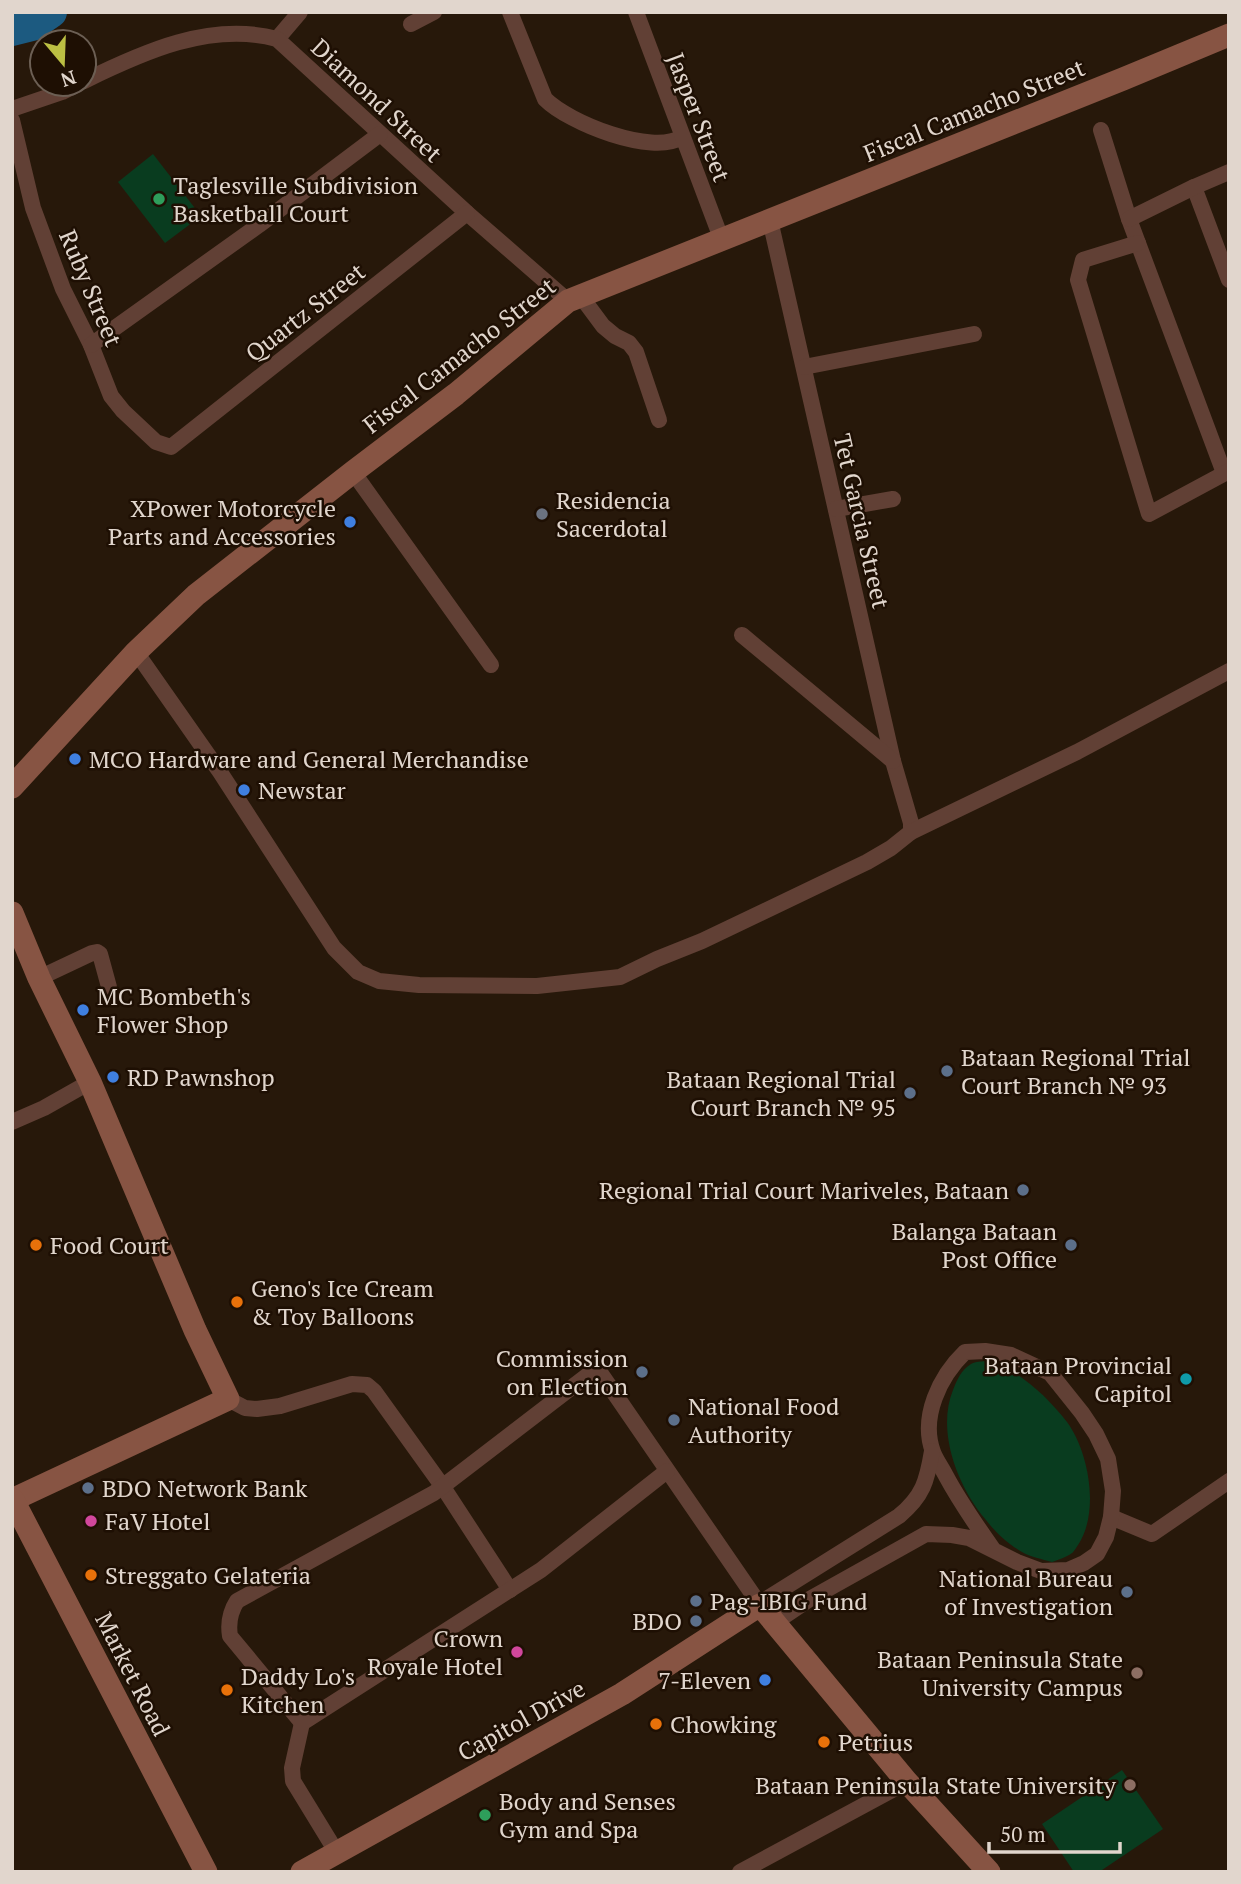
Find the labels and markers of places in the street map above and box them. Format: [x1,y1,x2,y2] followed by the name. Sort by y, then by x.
[173,169,418,229] place label: Taglesville Subdivision Basketball Court
[151,191,167,207] marker: Taglesville Subdivision Basketball Court
[556,484,671,544] place label: Residencia Sacerdotal
[108,492,336,552] place label: XPower Motorcycle Parts and Accessories
[534,506,550,522] marker: Residencia Sacerdotal
[342,514,358,530] marker: XPower Motorcycle Parts and Accessories
[89,743,529,775] place label: MCO Hardware and General Merchandise
[67,751,83,767] marker: MCO Hardware and General Merchandise
[258,774,347,806] place label: Newstar
[236,782,252,798] marker: Newstar
[97,980,251,1040] place label: MC Bombeth's Flower Shop
[75,1002,91,1018] marker: MC Bombeth's Flower Shop
[961,1041,1191,1101] place label: Bataan Regional Trial Court Branch № 93
[127,1061,275,1093] place label: RD Pawnshop
[667,1063,896,1123] place label: Bataan Regional Trial Court Branch № 95
[939,1063,955,1079] marker: Bataan Regional Trial Court Branch № 93
[105,1069,121,1085] marker: RD Pawnshop
[902,1085,918,1101] marker: Bataan Regional Trial Court Branch № 95
[599,1174,1009,1206] place label: Regional Trial Court Mariveles, Bataan
[1015,1182,1031,1198] marker: Regional Trial Court Mariveles, Bataan
[892,1215,1057,1275] place label: Balanga Bataan Post Office
[50,1229,169,1261] place label: Food Court
[28,1237,44,1253] marker: Food Court
[1063,1237,1079,1253] marker: Balanga Bataan Post Office
[251,1272,434,1332] place label: Geno's Ice Cream & Toy Balloons
[229,1294,245,1310] marker: Geno's Ice Cream & Toy Balloons
[496,1342,628,1402] place label: Commission on Election
[984,1349,1172,1409] place label: Bataan Provincial Capitol
[634,1364,650,1380] marker: Commission on Election
[1178,1371,1194,1387] marker: Bataan Provincial Capitol
[688,1390,839,1450] place label: National Food Authority
[666,1412,682,1428] marker: National Food Authority
[102,1472,308,1504] place label: BDO Network Bank
[80,1480,96,1496] marker: BDO Network Bank
[105,1505,210,1537] place label: FaV Hotel
[83,1513,99,1529] marker: FaV Hotel
[105,1559,311,1591] place label: Streggato Gelateria
[939,1562,1113,1622] place label: National Bureau of Investigation
[83,1567,99,1583] marker: Streggato Gelateria
[1119,1584,1135,1600] marker: National Bureau of Investigation
[710,1585,868,1617] place label: Pag-IBIG Fund
[688,1593,704,1609] marker: Pag-IBIG Fund
[632,1605,682,1637] place label: BDO
[688,1613,704,1629] marker: BDO
[367,1622,503,1682] place label: Crown Royale Hotel
[877,1643,1123,1703] place label: Bataan Peninsula State University Campus
[509,1644,525,1660] marker: Crown Royale Hotel
[241,1660,355,1720] place label: Daddy Lo's Kitchen
[658,1664,751,1696] place label: 7-Eleven
[1129,1665,1145,1681] marker: Bataan Peninsula State University Campus
[757,1672,773,1688] marker: 7-Eleven
[219,1682,235,1698] marker: Daddy Lo's Kitchen
[670,1708,777,1740] place label: Chowking
[648,1716,664,1732] marker: Chowking
[838,1726,913,1758] place label: Petrius
[816,1734,832,1750] marker: Petrius
[755,1769,1117,1801] place label: Bataan Peninsula State University
[1122,1777,1138,1793] marker: Bataan Peninsula State University
[499,1785,676,1845] place label: Body and Senses Gym and Spa
[477,1807,493,1823] marker: Body and Senses Gym and Spa

